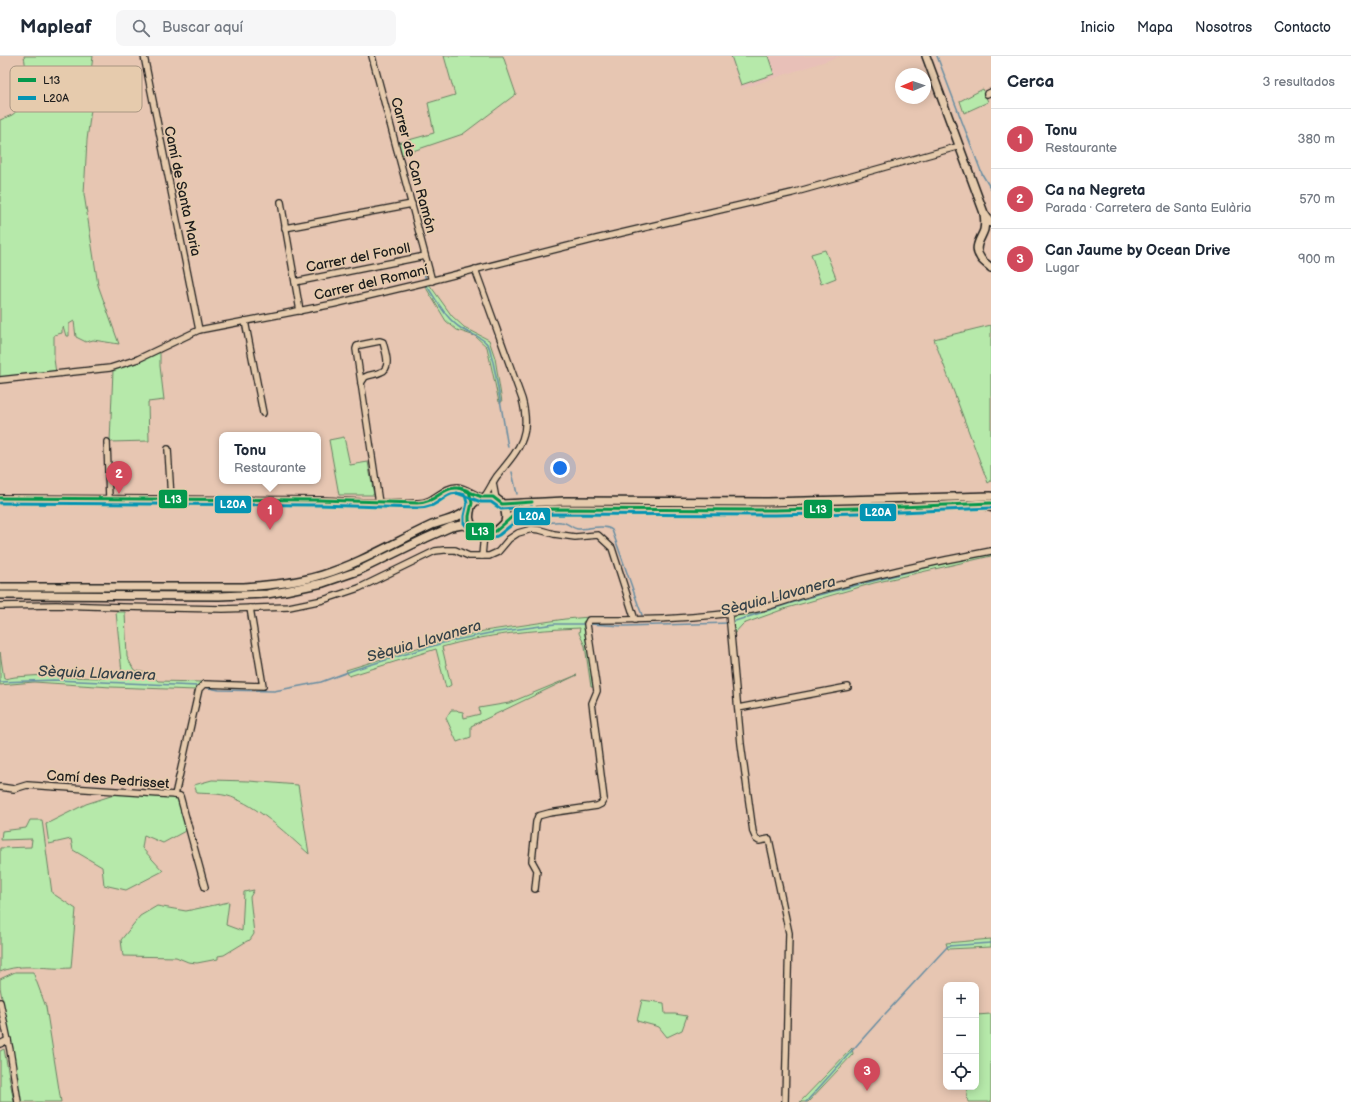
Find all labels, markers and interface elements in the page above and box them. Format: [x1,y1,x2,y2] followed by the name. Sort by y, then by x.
[116,10,396,46] search box
[20,16,92,39] text: Mapleaf
[130,17,152,39] icon: search
[162,18,243,37] text: Buscar aquí
[1081,19,1115,36] text: Inicio
[1137,19,1173,36] text: Mapa
[1195,19,1252,36] text: Nosotros
[1274,19,1331,36] text: Contacto
[10,66,142,112] legend
[895,68,931,104] north arrow
[1007,72,1054,92] text: Cerca
[43,74,61,87] text: L13
[1263,74,1335,90] text: 3 resultados
[43,92,69,105] text: L20A
[387,95,440,235] street label: Carrer de Can Ramón
[1045,121,1077,140] text: Tonu
[160,125,205,258] street label: Camí de Santa Maria
[1017,131,1023,147] text: 1
[1298,131,1335,147] text: 380 m
[1045,140,1117,156] text: Restaurante
[1045,181,1145,200] text: Ca na Negreta
[1016,191,1024,207] text: 2
[1299,191,1335,207] text: 570 m
[1045,200,1251,216] text: Parada · Carretera de Santa Eulària
[304,239,412,276] street label: Carrer del Fonoll
[1045,241,1230,260] text: Can Jaume by Ocean Drive
[1016,251,1024,267] text: 3
[1298,251,1335,267] text: 900 m
[1045,260,1079,276] text: Lugar
[312,261,431,304] street label: Carrer del Romaní
[219,432,321,484] popup
[234,441,266,460] text: Tonu
[550,458,570,478] your location
[234,460,306,476] text: Restaurante
[106,461,132,494] pin: 2
[158,489,188,509] line badge: L13
[164,493,182,506] text: L13
[214,495,252,514] line badge: L20A
[257,497,283,530] pin: 1
[220,498,246,511] text: L20A
[803,499,833,519] line badge: L13
[809,503,827,516] text: L13
[859,503,897,522] line badge: L20A
[865,506,891,519] text: L20A
[513,507,551,526] line badge: L20A
[519,510,545,523] text: L20A
[465,522,495,541] line badge: L13
[471,525,489,538] text: L13
[719,572,838,621] water label: Sèquia Llavanera
[365,616,484,667] water label: Sèquia Llavanera
[38,662,156,685] water label: Sèquia Llavanera
[46,767,171,792] street label: Camí des Pedrisset
[943,982,979,1090] map controls
[943,982,979,1018] button: +
[943,1018,979,1054] button: −
[943,1054,979,1090] button: locate
[854,1058,880,1091] pin: 3

